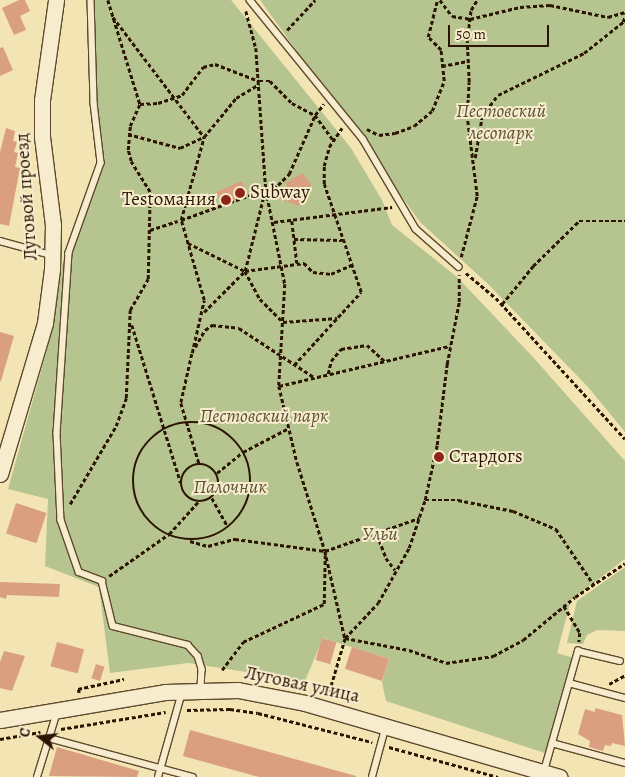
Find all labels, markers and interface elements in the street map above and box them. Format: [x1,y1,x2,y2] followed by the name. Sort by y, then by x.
[450,15,551,47] scale bar
[456,24,486,44] text: 50 m
[456,101,546,145] park label: Пестовский лесопарк
[11,132,43,262] street label: Луговой проезд
[250,182,310,204] place label: Subway
[234,187,246,199] marker: Subway
[122,189,216,211] place label: Testoмания
[220,194,232,206] marker: Testoмания
[200,406,328,428] park label: Пестовский парк
[449,446,523,468] place label: Стардогs
[433,451,445,463] marker: Стардогs
[193,477,267,499] park label: Палочник
[362,524,398,546] park label: Ульи
[242,662,362,708] street label: Луговая улица
[15,712,65,762] north arrow
[15,726,35,739] text: С

